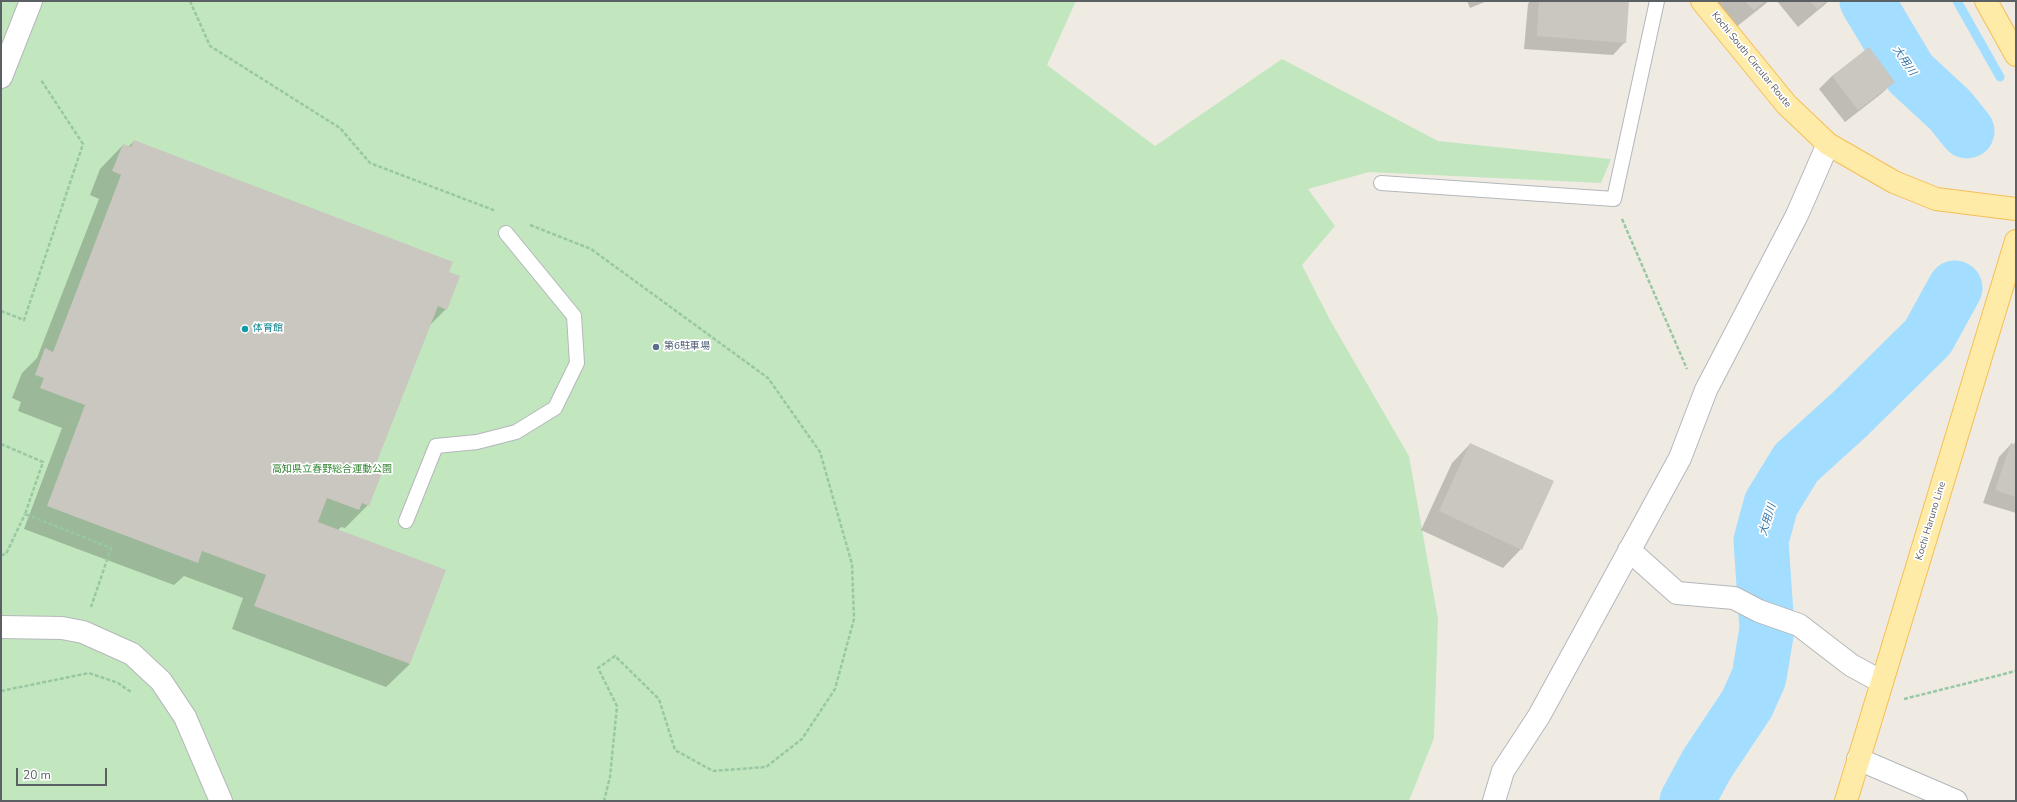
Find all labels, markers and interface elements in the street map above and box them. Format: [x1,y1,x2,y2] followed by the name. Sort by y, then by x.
[1709,10,1793,110] street label: Kochi South Circular Route
[1889,44,1919,78] water label: 大用川
[253,323,283,335] place label: 体育館
[240,324,250,334] marker: 体育館
[664,341,710,353] place label: 第6駐車場
[651,342,661,352] marker: 第6駐車場
[272,464,392,476] park label: 高知県立春野総合運動公園
[1913,480,1949,562] street label: Kochi Haruno Line
[1757,502,1779,538] water label: 大用川
[18,760,109,786] scale bar
[23,767,51,783] text: 20 m

